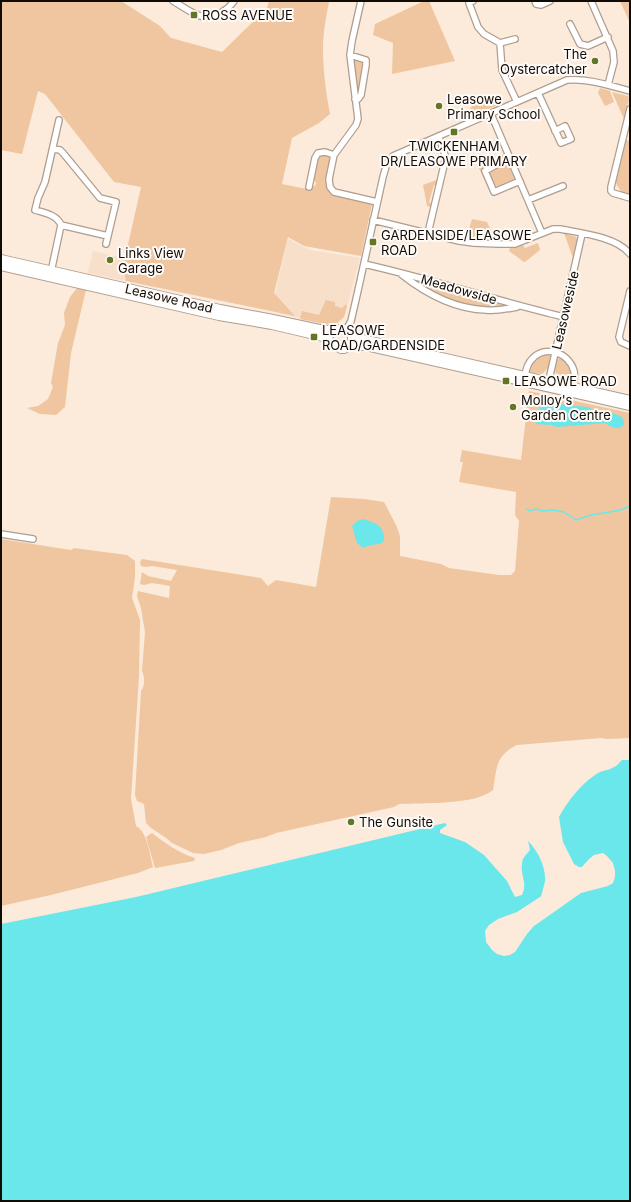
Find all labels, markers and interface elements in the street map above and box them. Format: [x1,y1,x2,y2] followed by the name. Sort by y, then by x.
[202,7,293,23] place label: ROSS AVENUE
[189,10,199,20] marker: ROSS AVENUE
[500,46,587,77] place label: The Oystercatcher
[590,56,600,66] marker: The Oystercatcher
[447,91,541,122] place label: Leasowe Primary School
[434,101,444,111] marker: Leasowe Primary School
[449,127,459,137] marker: TWICKENHAM DR/LEASOWE PRIMARY
[381,138,528,169] place label: TWICKENHAM DR/LEASOWE PRIMARY
[381,227,531,258] place label: GARDENSIDE/LEASOWE ROAD
[368,237,378,247] marker: GARDENSIDE/LEASOWE ROAD
[118,245,184,276] place label: Links View Garage
[105,255,115,265] marker: Links View Garage
[548,269,582,351] street label: Leasoweside
[419,270,499,308] street label: Meadowside
[123,280,215,316] street label: Leasowe Road
[322,322,445,353] place label: LEASOWE ROAD/GARDENSIDE
[309,332,319,342] marker: LEASOWE ROAD/GARDENSIDE
[514,373,617,389] place label: LEASOWE ROAD
[501,376,511,386] marker: LEASOWE ROAD
[521,392,611,423] place label: Molloy's Garden Centre
[508,402,518,412] marker: Molloy's Garden Centre
[359,814,433,830] place label: The Gunsite
[346,817,356,827] marker: The Gunsite

